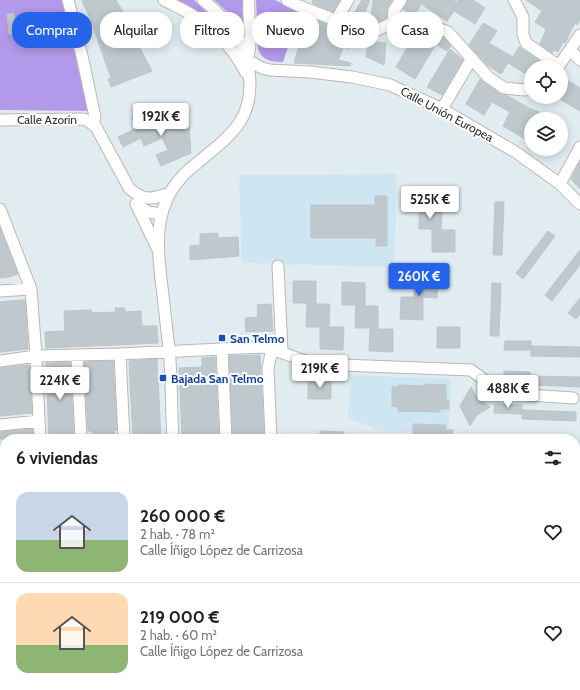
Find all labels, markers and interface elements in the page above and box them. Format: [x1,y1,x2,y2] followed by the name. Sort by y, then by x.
[12,12,92,48] chip: Comprar
[100,12,172,48] chip: Alquilar
[180,12,244,48] chip: Filtros
[252,12,319,48] chip: Nuevo
[327,12,379,48] chip: Piso
[387,12,443,48] chip: Casa
[524,60,568,156] map controls
[524,60,568,104] button: locate
[398,83,496,145] street label: Calle Unión Europea
[128,103,194,137] pin: 192K €
[142,108,180,124] text: 192K €
[17,112,77,127] street label: Calle Azorín
[524,112,568,156] button: layers
[397,186,463,220] pin: 525K €
[410,191,450,207] text: 525K €
[386,263,452,297] pin: 260K €
[398,268,440,284] text: 260K €
[230,331,285,346] place label: San Telmo
[217,333,227,343] marker: San Telmo
[287,355,353,389] pin: 219K €
[301,360,339,376] text: 219K €
[27,367,93,401] pin: 224K €
[171,371,264,386] place label: Bajada San Telmo
[39,372,81,388] text: 224K €
[158,373,168,383] marker: Bajada San Telmo
[475,375,541,409] pin: 488K €
[486,380,530,396] text: 488K €
[542,447,564,469] icon: filters
[16,448,98,468] text: 6 viviendas
[140,506,225,526] text: 260 000 €
[48,508,96,556] icon: home
[542,521,564,543] icon: heart
[140,526,215,542] text: 2 hab. · 78 m²
[140,542,303,558] text: Calle Íñigo López de Carrizosa
[140,607,219,627] text: 219 000 €
[48,609,96,657] icon: home
[542,622,564,644] icon: heart
[140,627,217,643] text: 2 hab. · 60 m²
[140,643,303,659] text: Calle Íñigo López de Carrizosa

